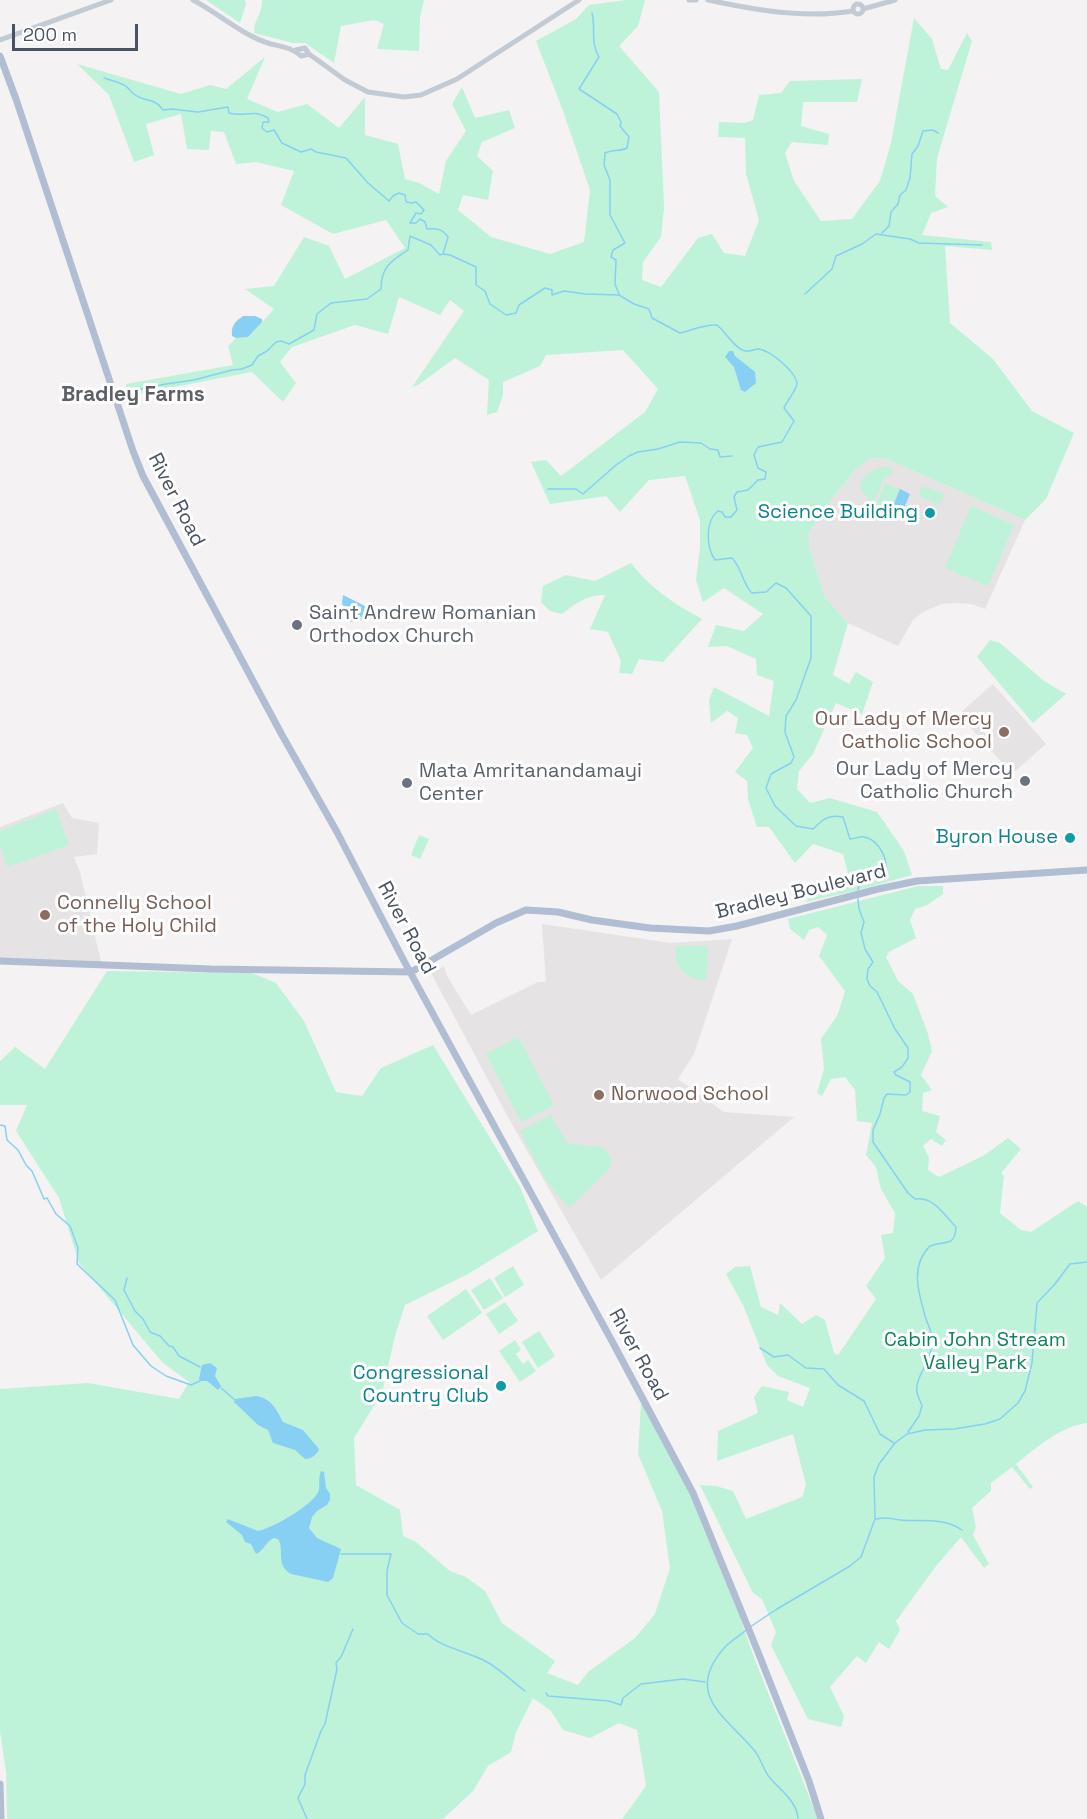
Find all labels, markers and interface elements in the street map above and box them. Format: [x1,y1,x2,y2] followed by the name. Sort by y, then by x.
[15,12,141,50] scale bar
[23,23,77,46] text: 200 m
[61,382,205,408] district label: Bradley Farms
[142,449,210,551] street label: River Road
[758,501,918,525] place label: Science Building
[923,506,937,520] marker: Science Building
[309,602,536,649] place label: Saint Andrew Romanian Orthodox Church
[290,618,304,632] marker: Saint Andrew Romanian Orthodox Church
[815,708,992,755] place label: Our Lady of Mercy Catholic School
[997,725,1011,739] marker: Our Lady of Mercy Catholic School
[836,758,1013,805] place label: Our Lady of Mercy Catholic Church
[419,760,642,807] place label: Mata Amritanandamayi Center
[1018,774,1032,788] marker: Our Lady of Mercy Catholic Church
[400,776,414,790] marker: Mata Amritanandamayi Center
[936,826,1058,850] place label: Byron House
[1063,831,1077,845] marker: Byron House
[713,859,889,925] street label: Bradley Boulevard
[372,878,440,978] street label: River Road
[57,892,217,939] place label: Connelly School of the Holy Child
[38,908,52,922] marker: Connelly School of the Holy Child
[611,1083,769,1107] place label: Norwood School
[592,1088,606,1102] marker: Norwood School
[603,1305,673,1405] street label: River Road
[884,1329,1066,1376] park label: Cabin John Stream Valley Park
[353,1362,489,1409] place label: Congressional Country Club
[494,1379,508,1393] marker: Congressional Country Club

